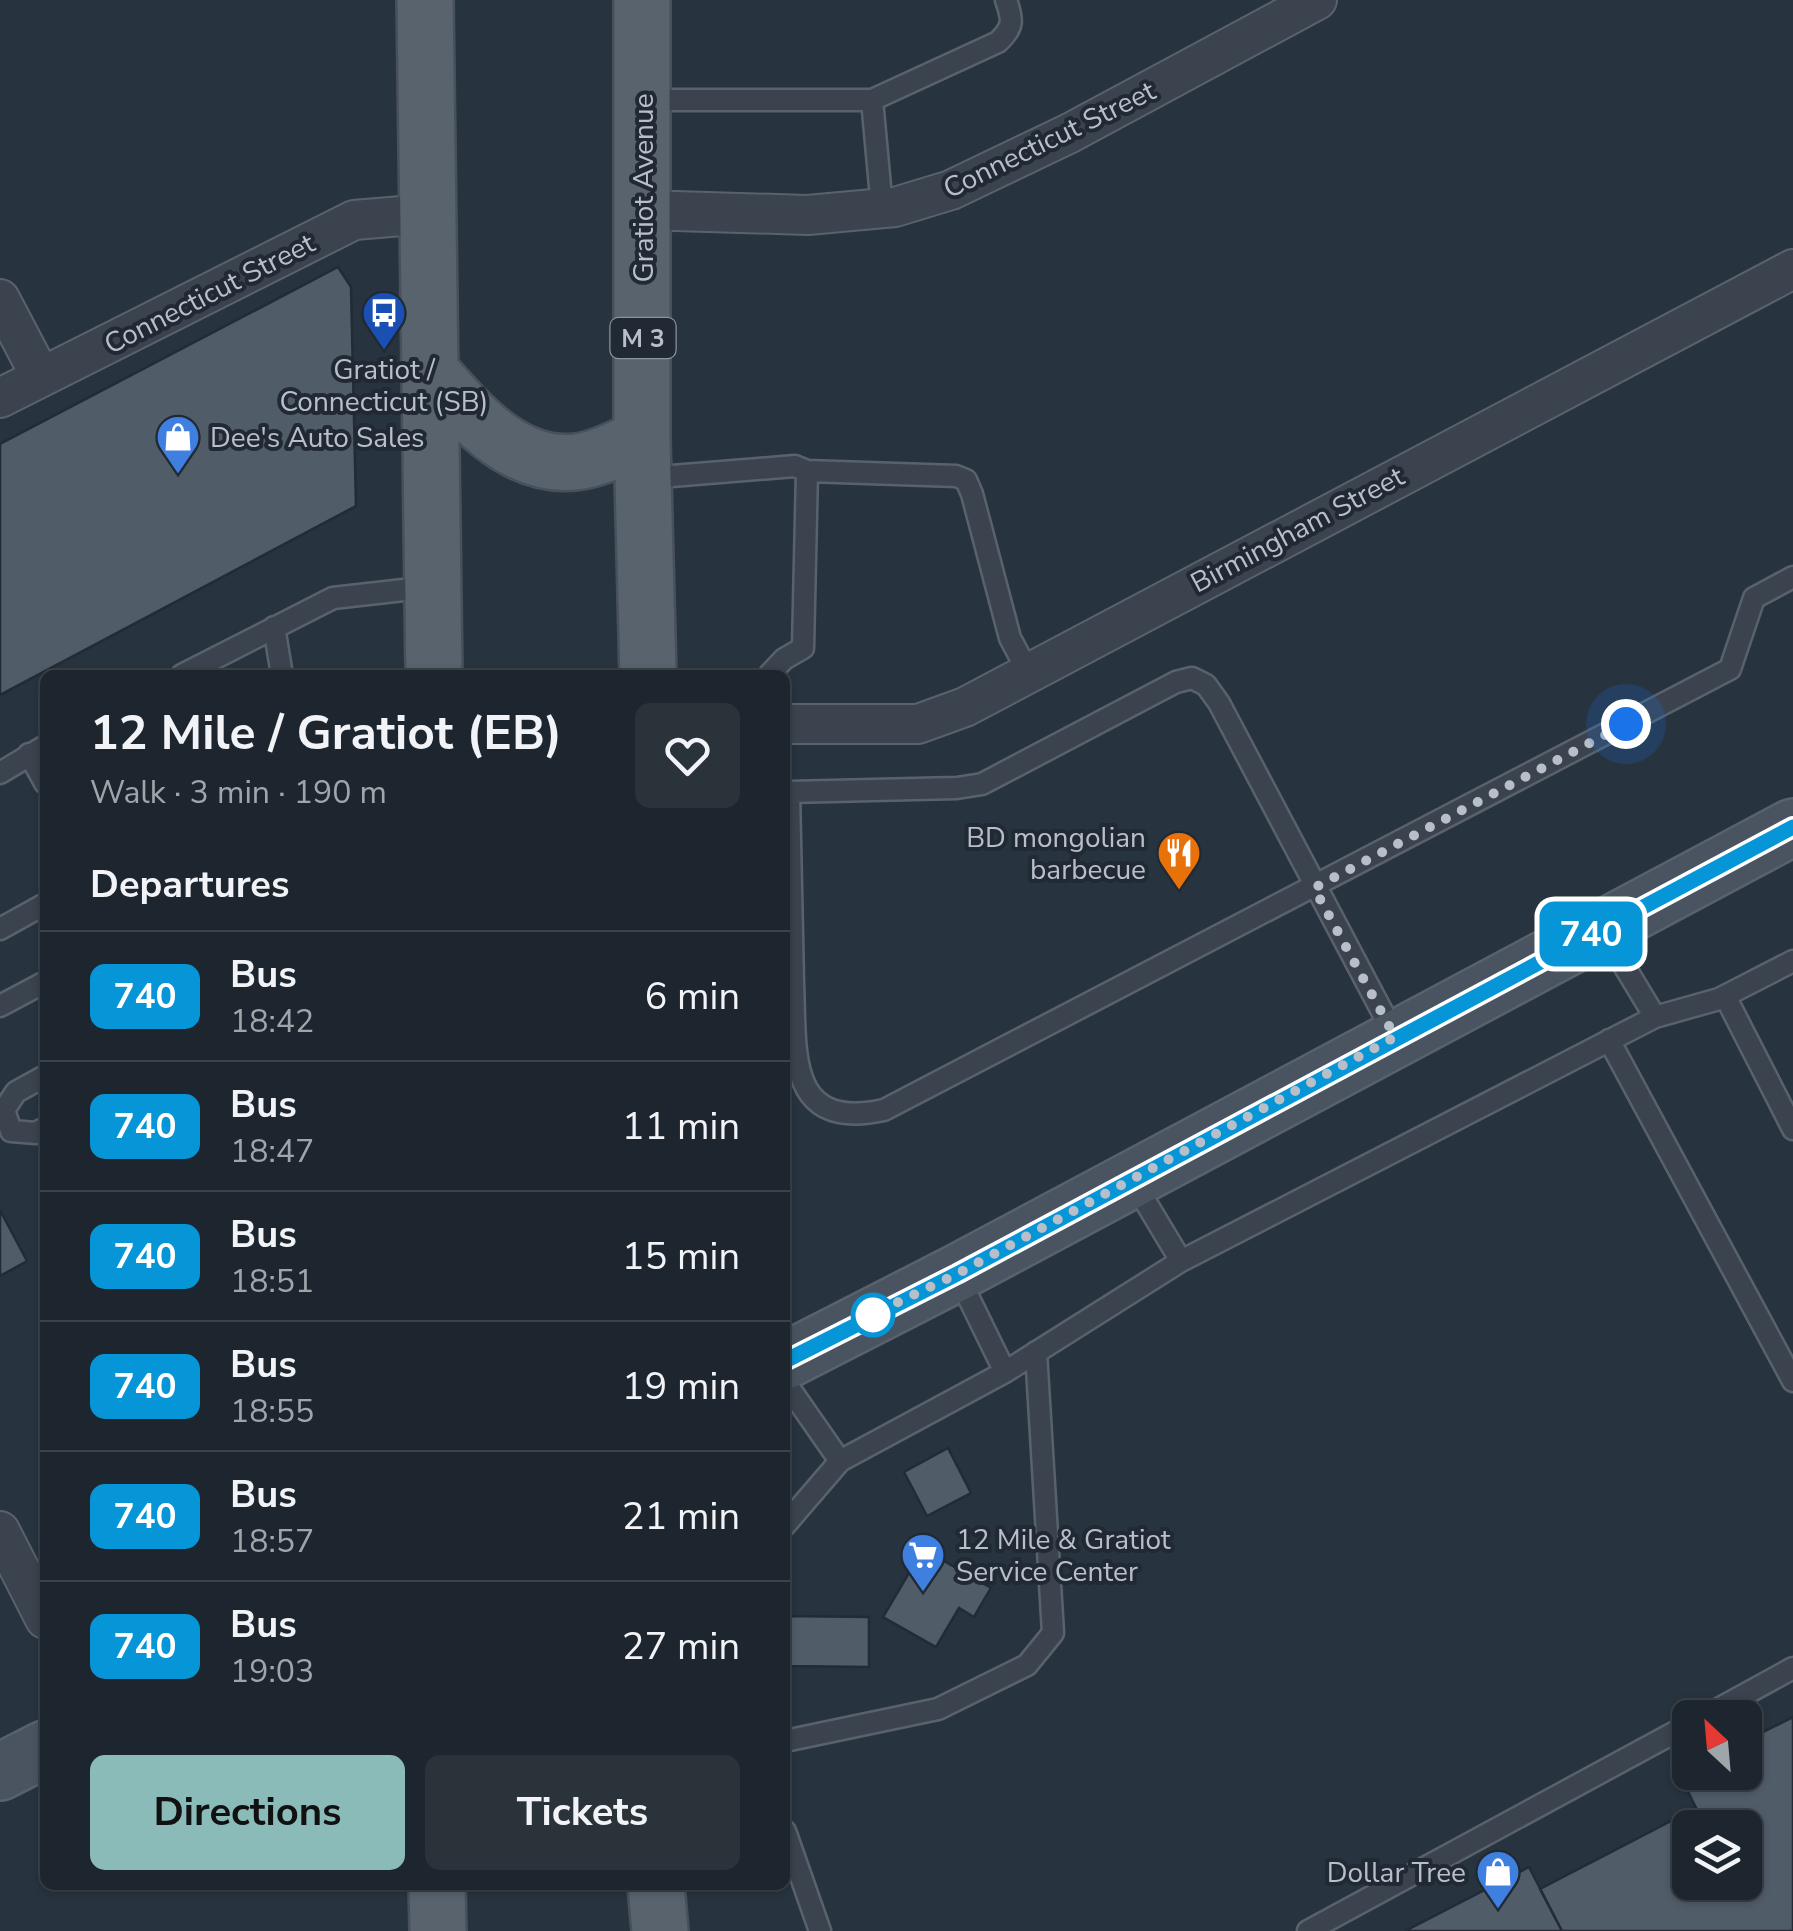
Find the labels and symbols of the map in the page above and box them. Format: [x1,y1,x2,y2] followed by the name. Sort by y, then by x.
[937,72,1162,208] street label: Connecticut Street
[625,93,663,283] street label: Gratiot Avenue
[98,224,321,363] street label: Connecticut Street
[361,290,407,351] bus stop icon: Gratiot / Connecticut (SB)
[610,318,676,358] road number: M 3
[280,351,488,421] place label: Gratiot / Connecticut (SB)
[155,414,201,475] shop icon: Dee's Auto Sales
[210,419,425,457] place label: Dee's Auto Sales
[1184,457,1411,602] street label: Birmingham Street
[1601,699,1651,749] your location
[966,819,1146,889] place label: BD mongolian barbecue
[1156,830,1202,891] restaurant icon: BD mongolian barbecue
[1534,902,1648,966] line badge: 740
[852,1294,894,1336] unlabelled marker
[956,1521,1171,1591] place label: 12 Mile & Gratiot Service Center
[900,1532,946,1593] supermarket icon: 12 Mile & Gratiot Service Center
[1672,1700,1762,1790] north arrow
[1475,1849,1521,1910] shop icon: Dollar Tree
[1327,1854,1466,1892] place label: Dollar Tree

